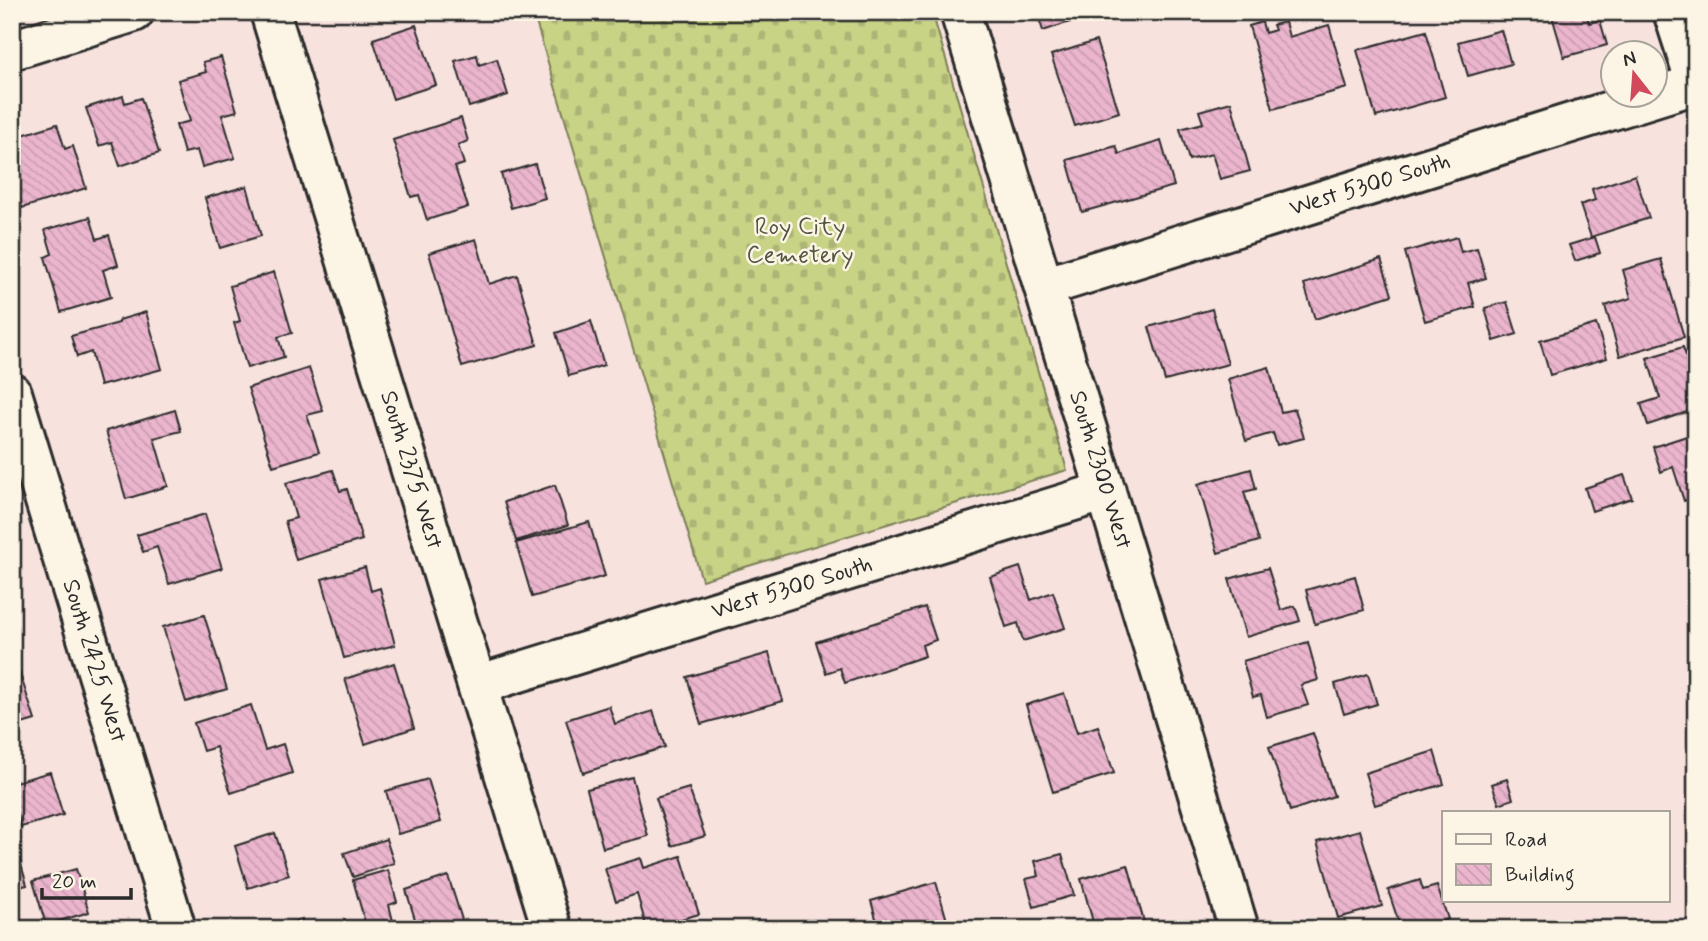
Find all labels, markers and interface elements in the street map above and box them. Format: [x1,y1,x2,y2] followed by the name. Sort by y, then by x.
[1600,38,1670,108] north arrow
[1620,45,1639,73] text: N
[1286,146,1454,224] street label: West 5300 South
[746,212,854,271] park label: Roy City Cemetery
[372,387,450,553] street label: South 2375 West
[1061,387,1139,553] street label: South 2300 West
[708,549,876,627] street label: West 5300 South
[54,576,134,747] street label: South 2425 West
[1442,811,1670,902] legend
[1505,826,1547,854] text: Road
[42,857,131,901] scale bar
[1505,861,1575,891] text: Building
[52,868,97,896] text: 20 m

